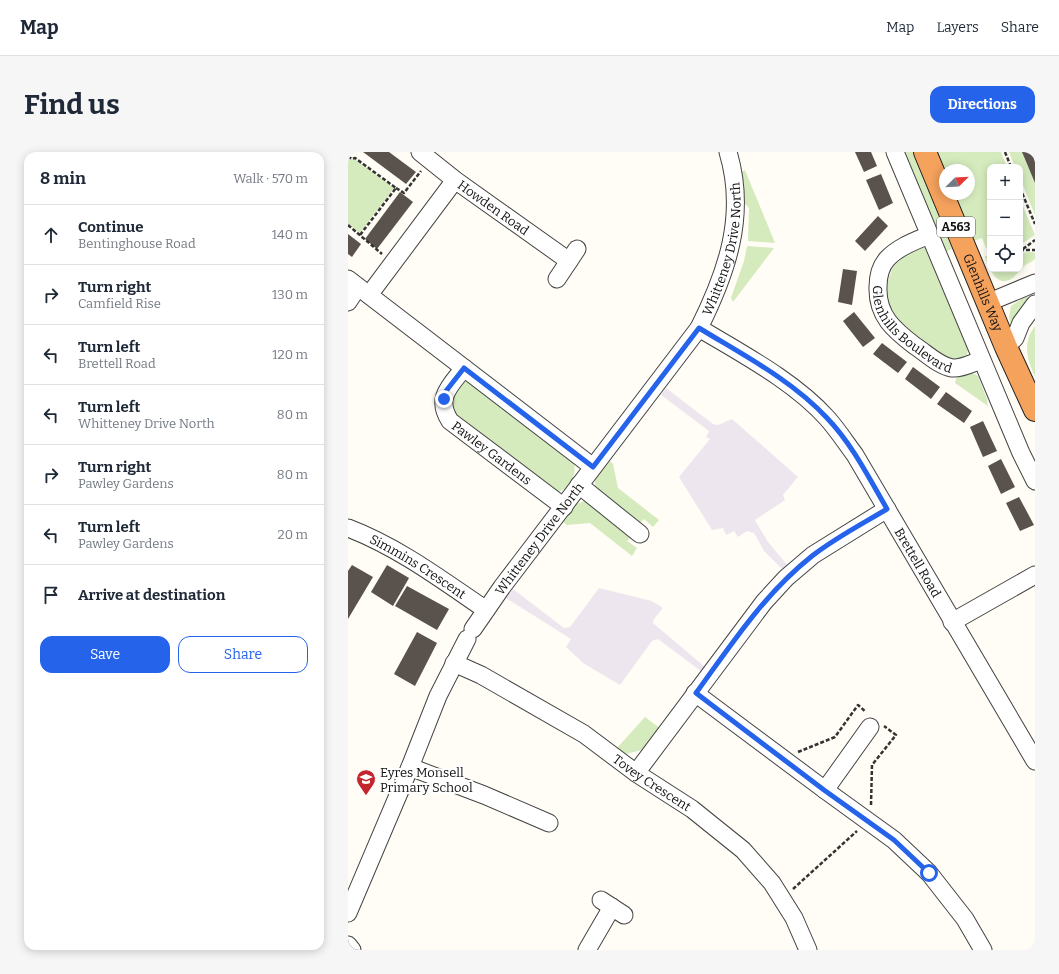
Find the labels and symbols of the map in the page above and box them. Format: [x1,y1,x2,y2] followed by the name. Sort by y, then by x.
[939,164,975,200] north arrow
[455,177,532,238] street label: Howden Road
[699,182,744,318] street label: Whitteney Drive North
[937,217,975,237] road number: A563
[960,252,1006,334] street label: Glenhills Way
[870,285,954,376] street label: Glenhills Boulevard
[435,390,453,408] route end
[449,418,534,488] street label: Pawley Gardens
[492,480,587,598] street label: Whitteney Drive North
[891,525,944,600] street label: Brettell Road
[367,531,469,602] street label: Simmins Crescent
[610,752,694,814] street label: Tovey Crescent
[380,765,473,795] place label: Eyres Monsell Primary School
[355,768,377,796] school or university icon: Eyres Monsell Primary School
[920,864,938,882] route start

